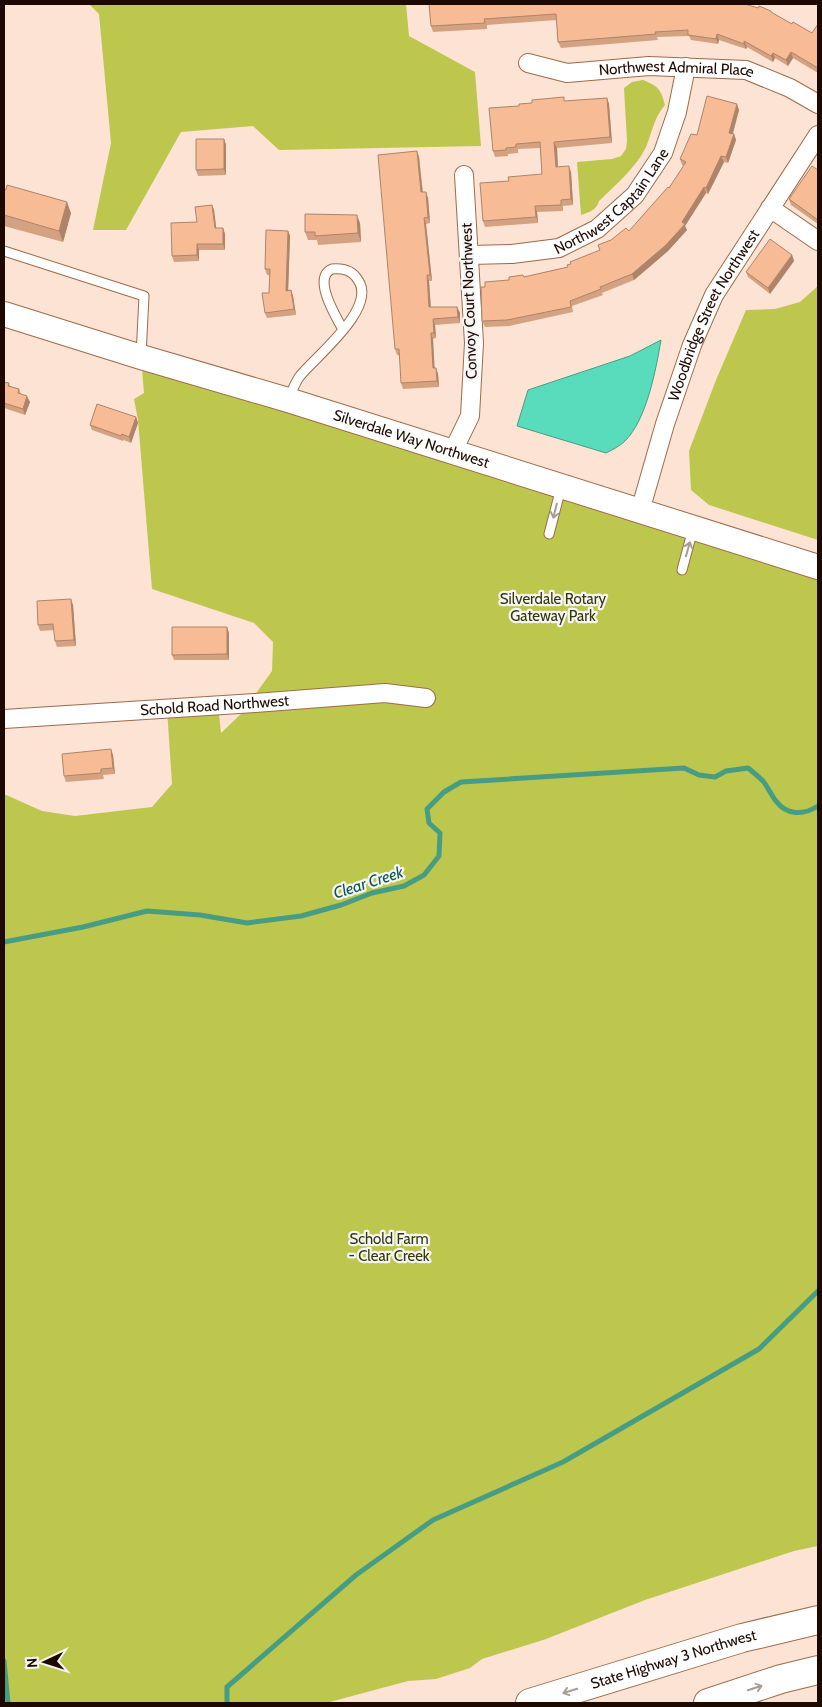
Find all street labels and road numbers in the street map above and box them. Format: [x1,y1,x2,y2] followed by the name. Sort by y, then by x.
[598,57,757,82] street label: Northwest Admiral Place
[551,145,673,258] street label: Northwest Captain Lane
[457,223,481,379] street label: Convoy Court Northwest
[664,226,763,404] street label: Woodbridge Street Northwest
[331,406,491,472] street label: Silverdale Way Northwest
[140,691,290,719] street label: Schold Road Northwest
[588,1626,758,1693] street label: State Highway 3 Northwest

